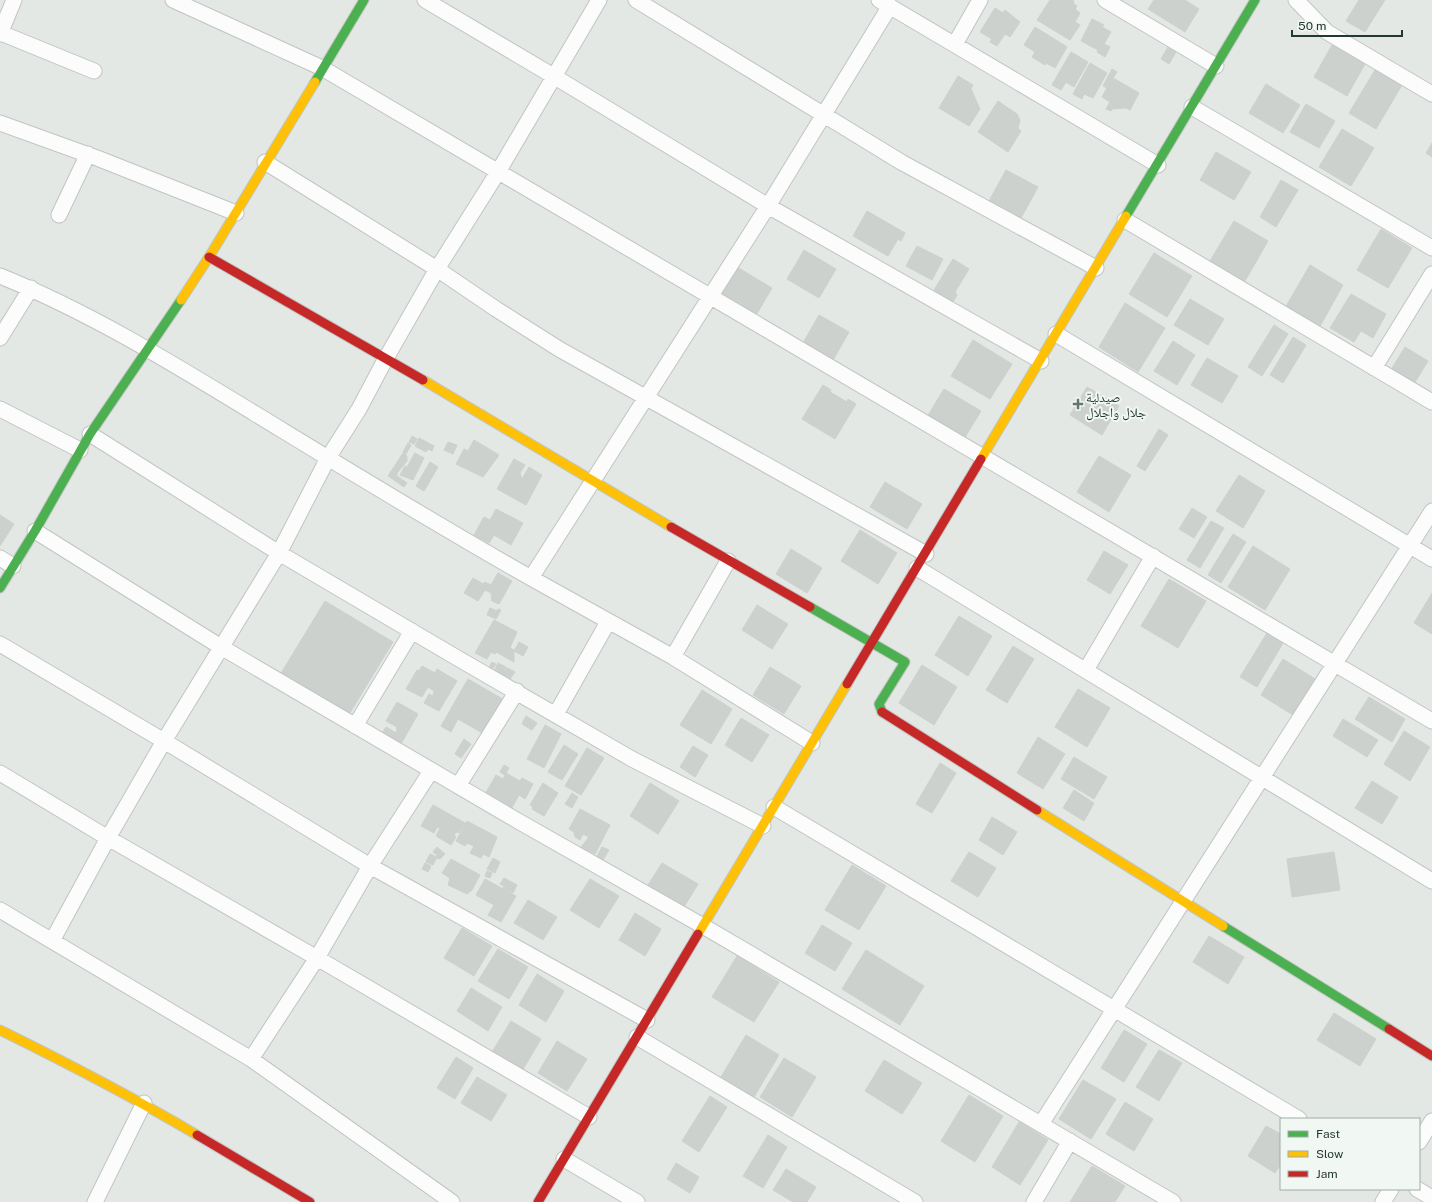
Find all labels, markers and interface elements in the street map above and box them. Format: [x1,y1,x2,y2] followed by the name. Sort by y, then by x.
[1292,12,1402,38] scale bar
[1298,19,1326,33] text: 50 m
[1086,390,1146,421] place label: صيدلية جلال واجلال
[1073,399,1083,409] marker: صيدلية جلال واجلال
[1280,1118,1420,1190] legend
[1316,1127,1341,1141] text: Fast
[1316,1147,1344,1161] text: Slow
[1316,1167,1338,1181] text: Jam

